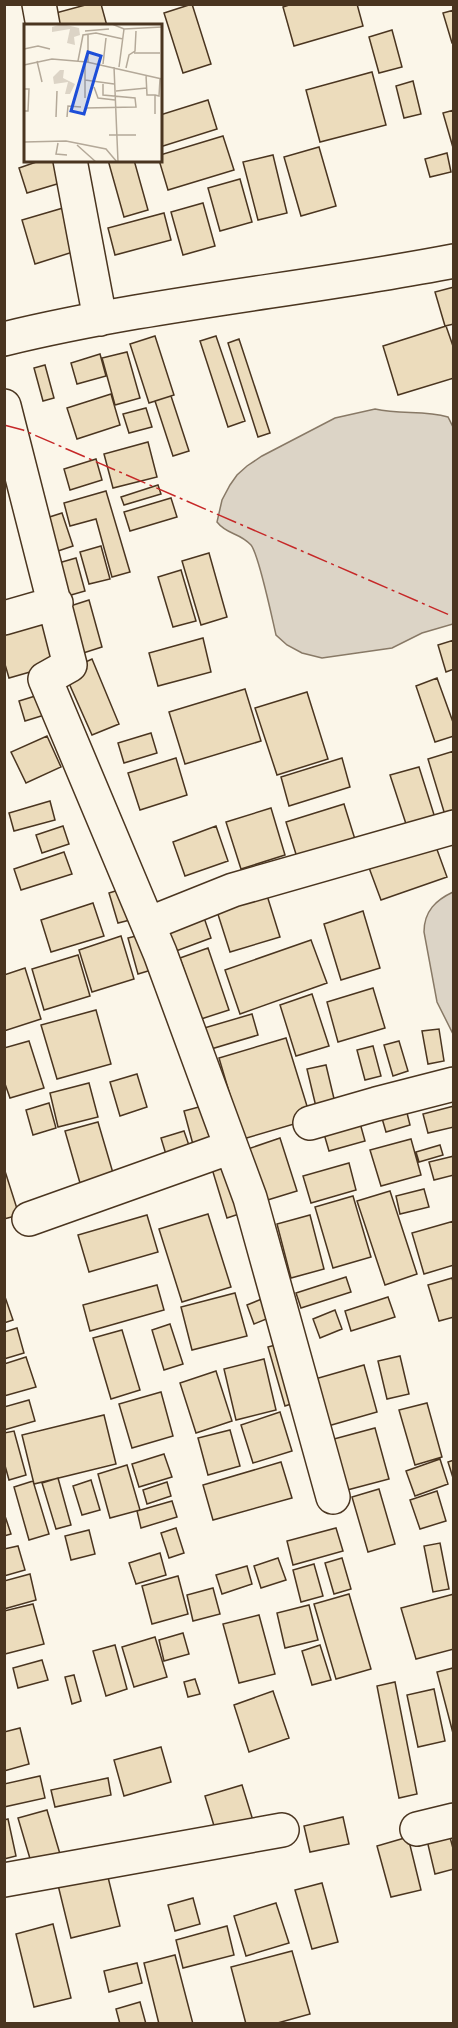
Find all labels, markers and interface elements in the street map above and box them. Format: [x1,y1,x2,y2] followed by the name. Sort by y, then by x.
[24,24,162,162] inset map

